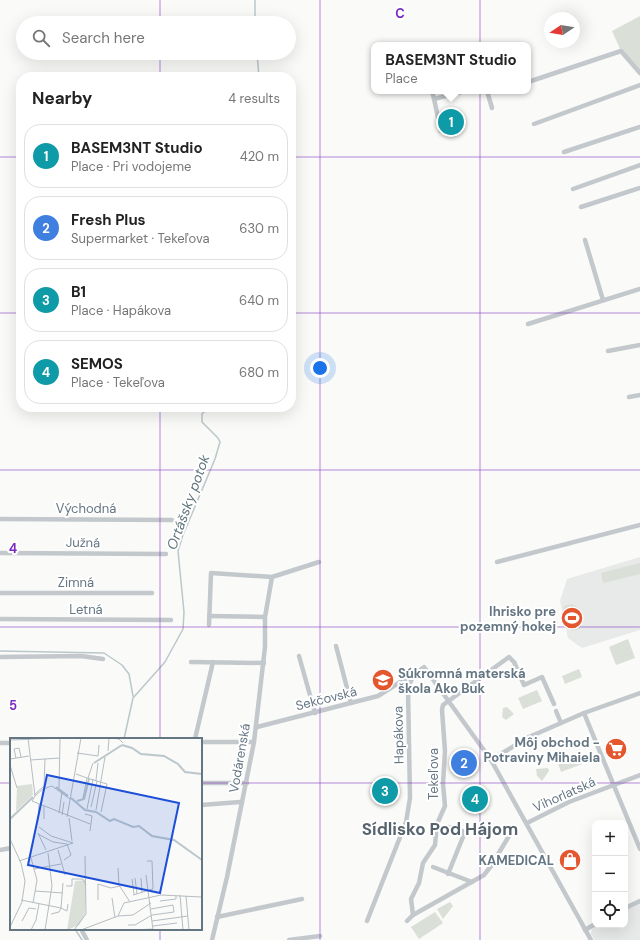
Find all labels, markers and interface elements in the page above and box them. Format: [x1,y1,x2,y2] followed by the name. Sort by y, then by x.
[395,5,405,22] text: C
[544,12,580,48] north arrow
[16,16,296,60] search box
[30,27,52,49] icon: search
[62,28,145,48] text: Search here
[371,42,531,94] popup
[385,50,517,70] text: BASEM3NT Studio
[385,70,418,87] text: Place
[32,87,92,109] text: Nearby
[228,90,280,107] text: 4 results
[438,107,464,137] pin: 1
[71,138,203,158] text: BASEM3NT Studio
[44,148,48,165] text: 1
[240,148,279,165] text: 420 m
[71,158,191,175] text: Place · Pri vodojeme
[71,210,146,230] text: Fresh Plus
[42,220,50,237] text: 2
[239,220,279,237] text: 630 m
[71,230,210,247] text: Supermarket · Tekeľova
[71,282,86,302] text: B1
[42,292,50,309] text: 3
[239,292,279,309] text: 640 m
[71,302,171,319] text: Place · Hapákova
[71,354,123,374] text: SEMOS
[310,358,330,378] your location
[42,364,50,381] text: 4
[239,364,279,381] text: 680 m
[71,374,165,391] text: Place · Tekeľova
[162,451,214,552] water label: Ortášsky potok
[56,500,116,517] street label: Východná
[66,534,100,551] street label: Južná
[9,540,17,557] text: 4
[58,574,94,591] street label: Zimná
[69,601,103,618] street label: Letná
[460,603,556,635] place label: Ihrisko pre pozemný hokej
[559,605,585,631] sports icon: Ihrisko pre pozemný hokej
[398,665,526,697] place label: Súkromná materská škola Ako Buk
[370,667,396,693] school or university icon: Súkromná materská škola Ako Buk
[294,683,358,714] street label: Sekčovská
[9,697,17,714] text: 5
[389,706,408,764] street label: Hapákova
[225,722,254,794] street label: Vodárenská
[483,734,600,766] place label: Môj obchod - Potraviny Mihaiela
[603,736,629,762] supermarket icon: Môj obchod - Potraviny Mihaiela
[10,738,202,930] inset map
[425,748,442,800] street label: Tekeľova
[451,748,477,778] pin: 2
[530,773,598,816] street label: Vihorlatská
[372,776,398,806] pin: 3
[462,784,488,814] pin: 4
[362,818,518,840] district label: Sídlisko Pod Hájom
[592,820,628,928] map controls
[592,820,628,856] button: +
[557,847,583,873] shop icon: KAMEDICAL
[478,852,554,869] place label: KAMEDICAL
[592,856,628,892] button: −
[592,892,628,928] button: locate

